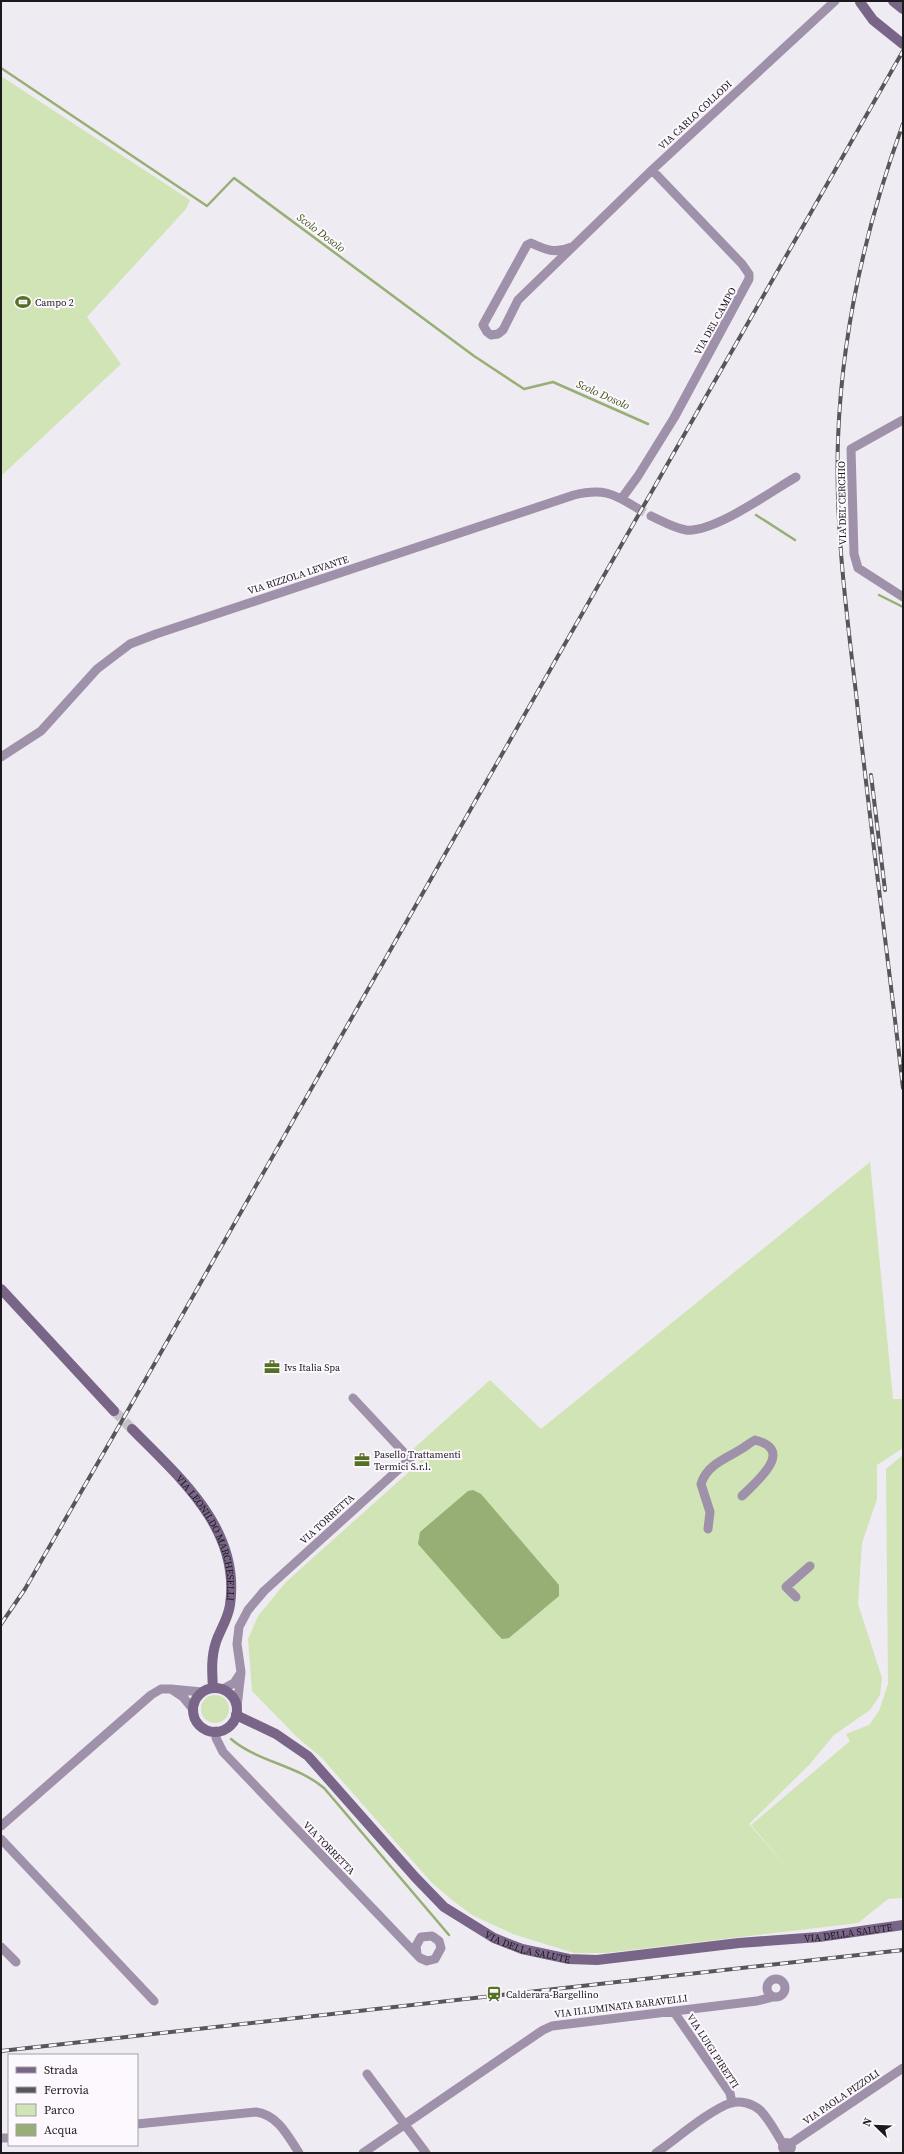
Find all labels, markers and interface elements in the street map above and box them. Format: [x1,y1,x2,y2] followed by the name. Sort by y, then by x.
[655,77,735,152] street label: VIA CARLO COLLODI
[294,210,349,256] water label: Scolo Dosolo
[691,285,739,357] street label: VIA DEL CAMPO
[14,293,32,311] sports icon: Campo 2
[35,296,74,309] place label: Campo 2
[574,377,632,414] water label: Scolo Dosolo
[835,461,849,545] street label: VIA DEL CERCHIO
[246,553,350,597] street label: VIA RIZZOLA LEVANTE
[263,1358,281,1376] office icon: Ivs Italia Spa
[284,1361,341,1374] place label: Ivs Italia Spa
[374,1448,461,1473] place label: Pasello Trattamenti Termici S.r.l.
[353,1451,371,1469] office icon: Pasello Trattamenti Termici S.r.l.
[173,1472,238,1602] street label: VIA LEONILDO MARCHESELLI
[297,1491,357,1547] street label: VIA TORRETTA
[300,1819,358,1878] street label: VIA TORRETTA
[803,1920,893,1945] street label: VIA DELLA SALUTE
[482,1927,572,1966] street label: VIA DELLA SALUTE
[485,1985,503,2003] station icon: Calderara-Bargellino
[506,1988,599,2001] place label: Calderara-Bargellino
[554,1991,689,2021] street label: VIA ILLUMINATA BARAVELLI
[684,2011,742,2091] street label: VIA LUIGI PIRETTI
[8,2054,138,2146] legend
[44,2062,79,2078] text: Strada
[800,2066,882,2127] street label: VIA PAOLA PIZZOLI
[44,2082,90,2098] text: Ferrovia
[44,2102,75,2118] text: Parco
[856,2106,896,2146] north arrow
[859,2116,876,2129] text: N
[44,2122,78,2138] text: Acqua

